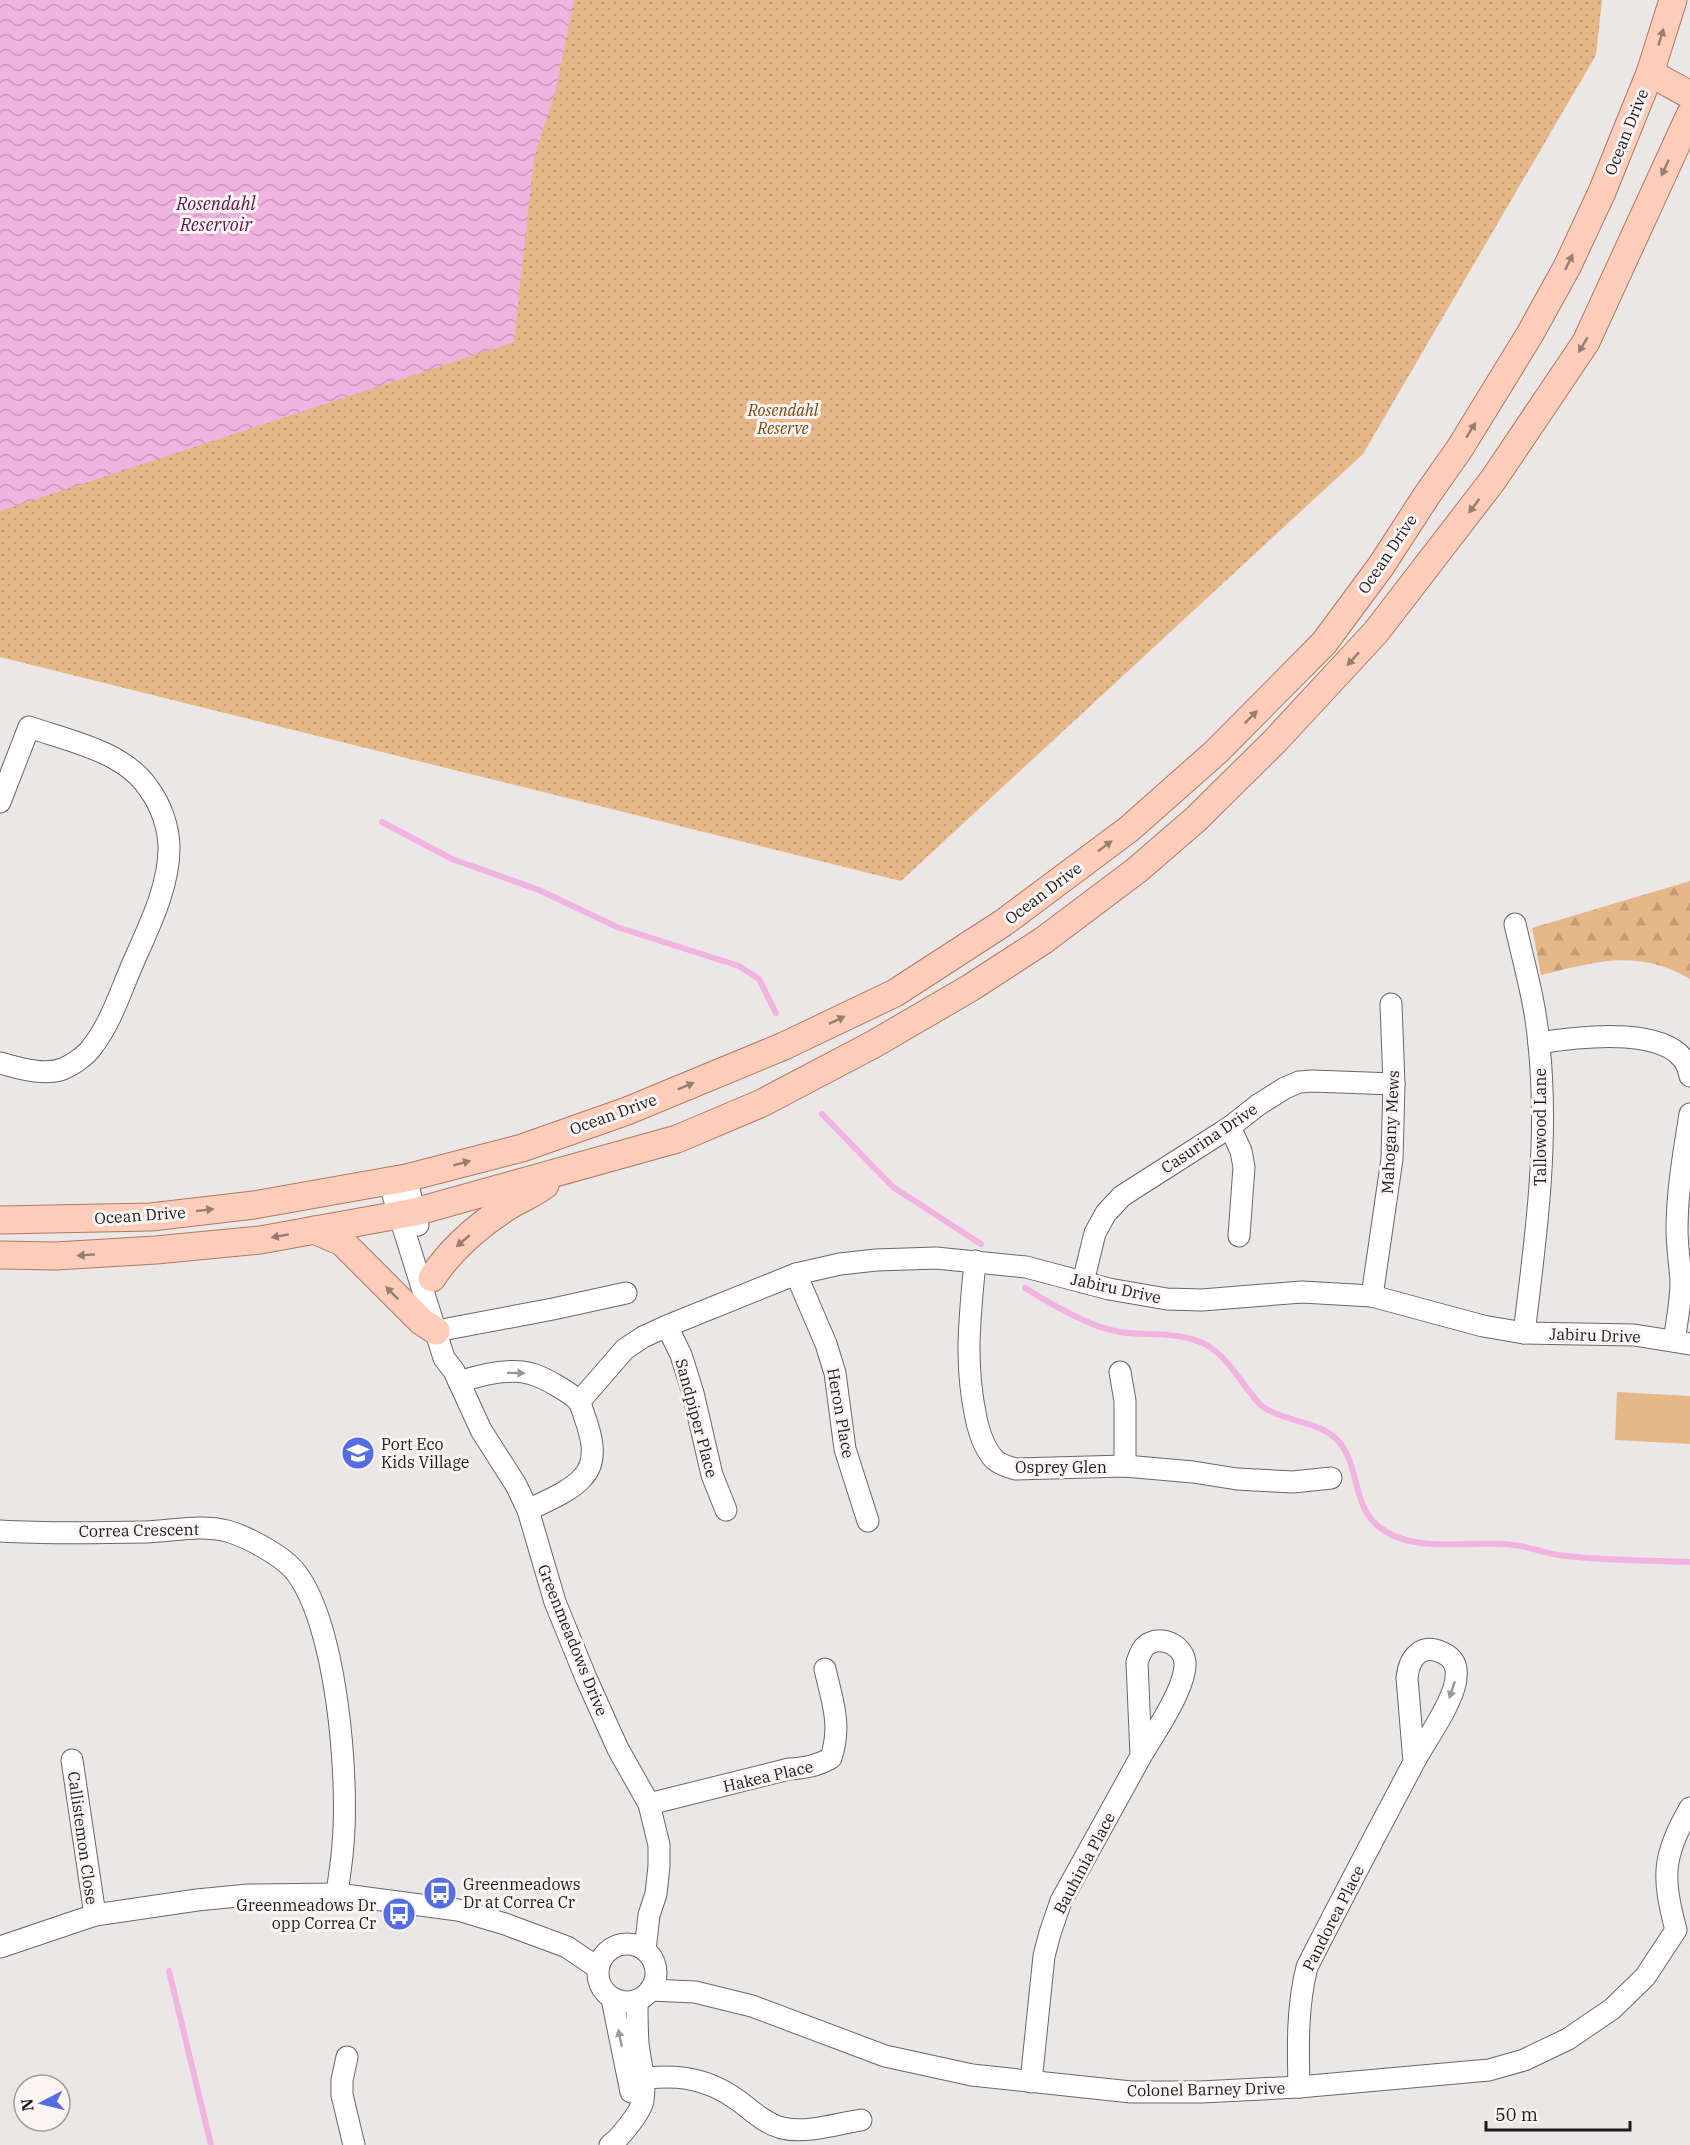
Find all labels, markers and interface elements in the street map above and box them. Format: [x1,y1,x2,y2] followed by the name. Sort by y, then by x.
[1657,28,1667,46] one-way arrow
[1600,86,1652,178] street label: Ocean Drive
[1661,159,1670,176] one-way arrow
[175,192,257,236] water label: Rosendahl Reservoir
[1564,253,1574,271] one-way arrow
[1578,337,1589,353] one-way arrow
[747,400,819,438] park label: Rosendahl Reserve
[1466,422,1477,438] one-way arrow
[1468,498,1480,513] one-way arrow
[1353,511,1421,597] street label: Ocean Drive
[1346,651,1360,666] one-way arrow
[1244,709,1258,724] one-way arrow
[1097,840,1113,852] one-way arrow
[1001,858,1085,928] street label: Ocean Drive
[828,1016,845,1025] one-way arrow
[1530,1068,1550,1186] street label: Tallowood Lane
[1377,1070,1403,1194] street label: Mahogany Mews
[677,1081,695,1090] one-way arrow
[567,1089,659,1139] street label: Ocean Drive
[1157,1098,1261,1178] street label: Casurina Drive
[453,1158,471,1168] one-way arrow
[94,1202,186,1228] street label: Ocean Drive
[196,1206,215,1215] one-way arrow
[270,1232,289,1241] one-way arrow
[455,1234,471,1247] one-way arrow
[76,1250,95,1259] one-way arrow
[1069,1269,1163,1307] street label: Jabiru Drive
[386,1286,400,1300] one-way arrow
[1549,1323,1641,1347] street label: Jabiru Drive
[671,1356,723,1480] street label: Sandpiper Place
[823,1366,859,1460] street label: Heron Place
[507,1368,526,1378] one-way arrow
[381,1434,469,1472] place label: Port Eco Kids Village
[340,1435,376,1471] school or university icon: Port Eco Kids Village
[1015,1457,1107,1477] street label: Osprey Glen
[78,1519,200,1541] street label: Correa Crescent
[533,1561,613,1719] street label: Greenmeadows Drive
[1447,1681,1456,1699] one-way arrow
[721,1756,815,1796] street label: Hakea Place
[64,1770,102,1906] street label: Callistemon Close
[1049,1809,1119,1917] street label: Bauhinia Place
[1298,1862,1368,1974] street label: Pandorea Place
[463,1874,581,1912] place label: Greenmeadows Dr at Correa Cr
[422,1875,458,1911] bus stop icon: Greenmeadows Dr at Correa Cr
[236,1895,376,1933] place label: Greenmeadows Dr opp Correa Cr
[381,1896,417,1932] bus stop icon: Greenmeadows Dr opp Correa Cr
[615,2028,624,2047] one-way arrow
[12,2073,72,2133] north arrow
[1127,2078,1285,2100] street label: Colonel Barney Drive
[1486,2094,1630,2132] scale bar
[16,2097,38,2112] text: N
[1495,2103,1538,2126] text: 50 m

